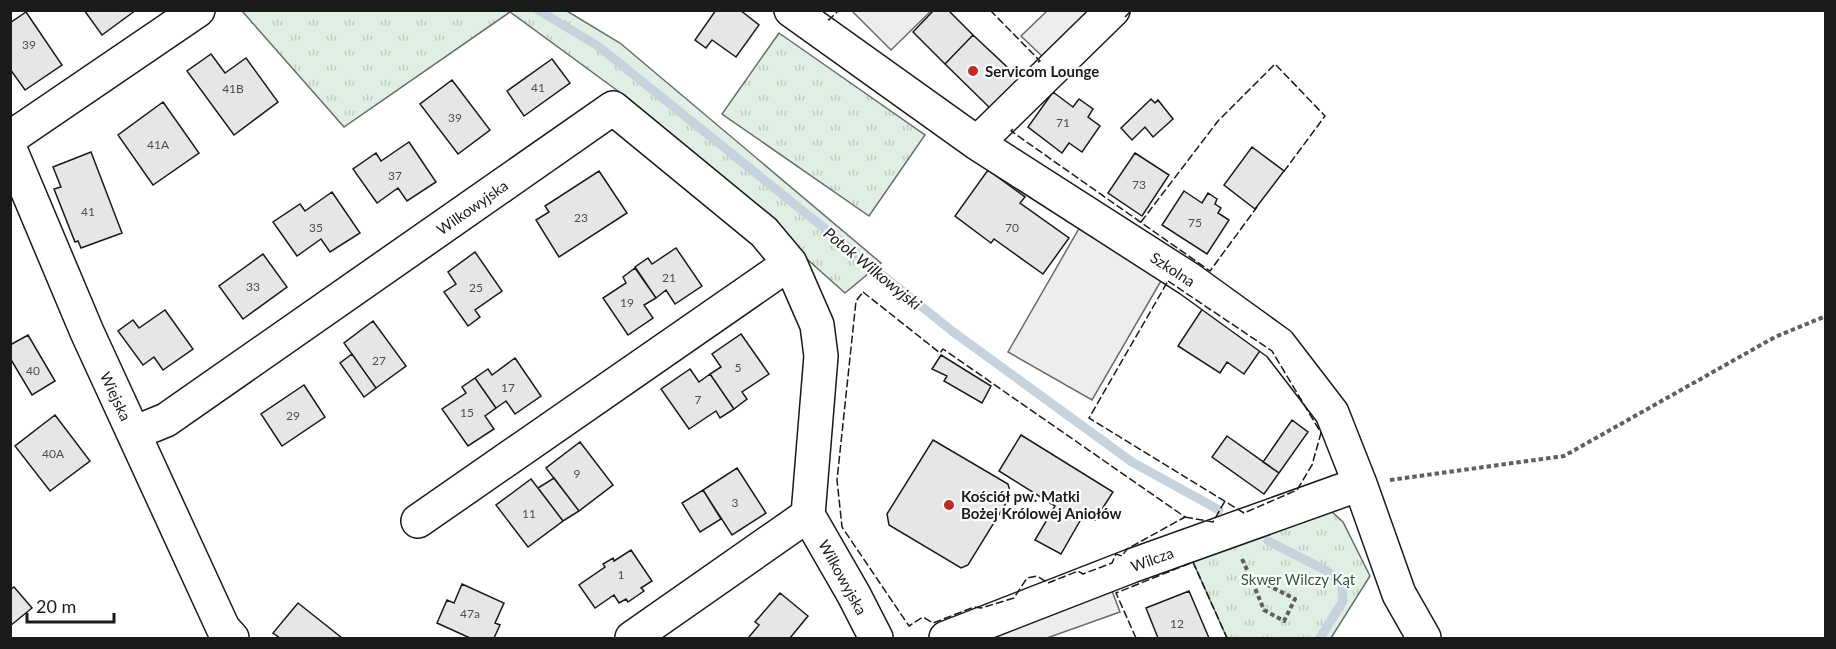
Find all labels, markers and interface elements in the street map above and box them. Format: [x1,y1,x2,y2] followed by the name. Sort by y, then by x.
[22,37,36,52] house number: 39
[985,62,1099,80] place label: Servicom Lounge
[966,64,980,78] marker: Servicom Lounge
[531,80,545,95] house number: 41
[222,81,244,96] house number: 41B
[448,110,462,125] house number: 39
[1056,115,1070,130] house number: 71
[147,137,170,152] house number: 41A
[388,168,402,183] house number: 37
[433,176,511,238] street label: Wilkowyjska
[1132,177,1146,192] house number: 73
[81,204,95,219] house number: 41
[574,210,588,225] house number: 23
[1188,215,1202,230] house number: 75
[309,220,323,235] house number: 35
[1005,220,1019,235] house number: 70
[820,223,926,313] water label: Potok Wilkowyjski
[1147,248,1199,290] street label: Szkolna
[662,270,676,285] house number: 21
[246,279,260,294] house number: 33
[469,280,483,295] house number: 25
[620,295,634,310] house number: 19
[372,353,386,368] house number: 27
[735,360,742,375] house number: 5
[26,363,40,378] house number: 40
[97,369,135,423] street label: Wiejska
[501,380,515,395] house number: 17
[695,392,702,407] house number: 7
[460,405,474,420] house number: 15
[286,408,300,423] house number: 29
[42,446,65,461] house number: 40A
[574,466,581,481] house number: 9
[961,487,1122,522] place label: Kościół pw. Matki Bożej Królowej Aniołów
[732,495,739,510] house number: 3
[942,498,956,512] marker: Kościół pw. Matki Bożej Królowej Aniołów
[522,506,536,521] house number: 11
[815,536,871,618] street label: Wilkowyjska
[1128,543,1176,575] street label: Wilcza
[618,567,625,582] house number: 1
[1241,570,1356,588] park label: Skwer Wilczy Kąt
[27,586,114,624] scale bar
[36,595,76,617] text: 20 m
[460,606,480,621] house number: 47a
[1170,616,1184,631] house number: 12

